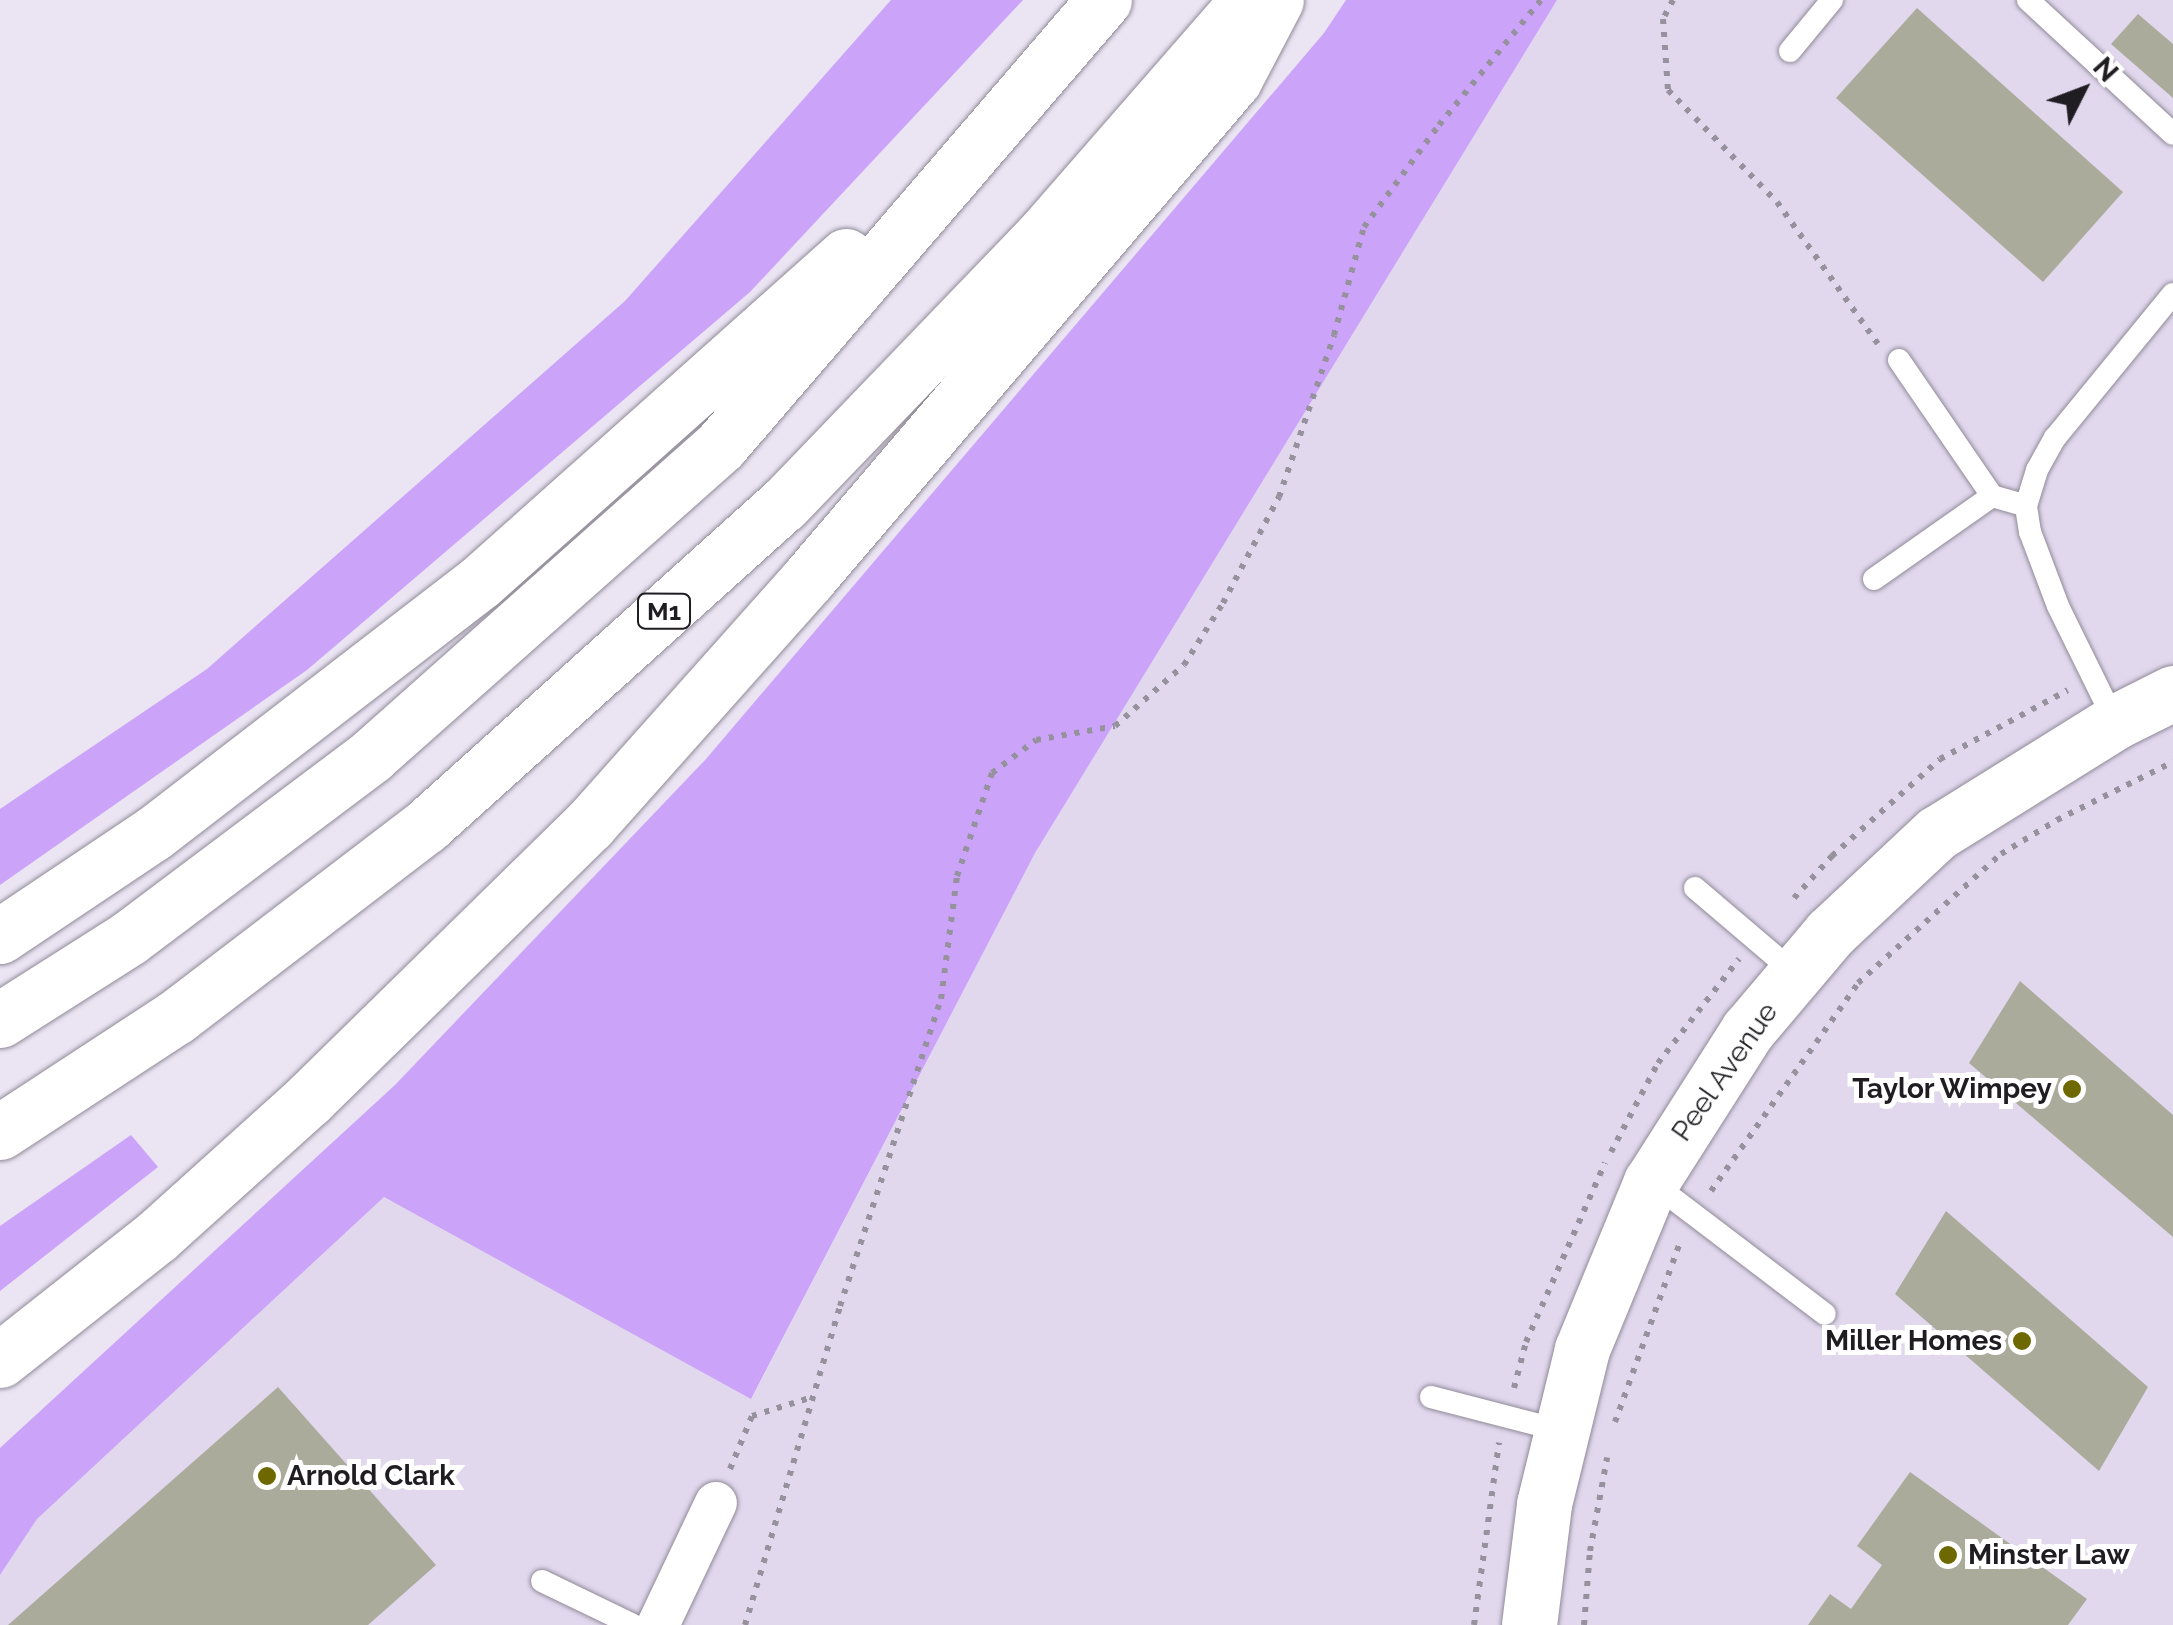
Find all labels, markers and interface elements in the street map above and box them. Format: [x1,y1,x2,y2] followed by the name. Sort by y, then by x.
[2033,40,2133,140] north arrow
[2086,51,2125,89] text: N
[636,591,692,631] road number: M1
[1664,996,1786,1148] street label: Peel Avenue
[1851,1072,2052,1106] place label: Taylor Wimpey
[2061,1078,2083,1100] marker: Taylor Wimpey
[1824,1324,2002,1358] place label: Miller Homes
[2011,1330,2033,1352] marker: Miller Homes
[287,1459,455,1493] place label: Arnold Clark
[256,1465,278,1487] marker: Arnold Clark
[1968,1538,2130,1572] place label: Minster Law
[1937,1544,1959,1566] marker: Minster Law

